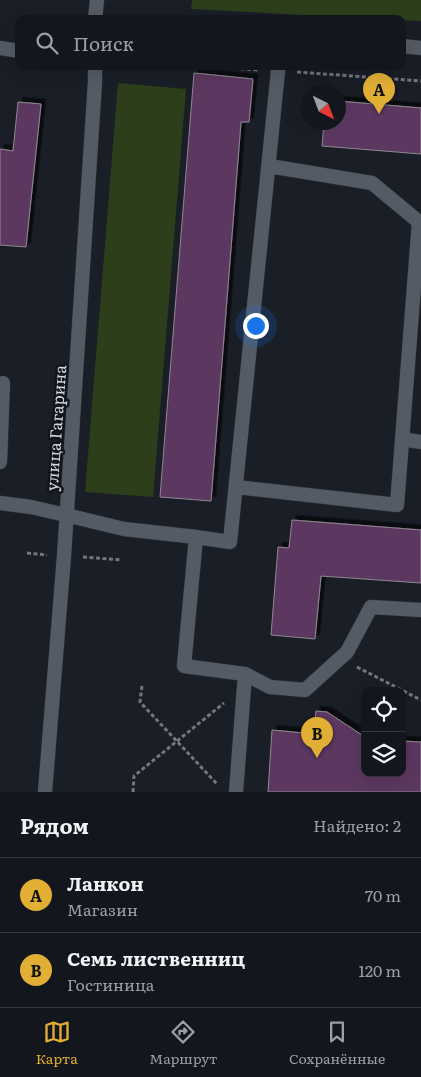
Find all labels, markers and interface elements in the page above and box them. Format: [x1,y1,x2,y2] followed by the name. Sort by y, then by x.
[15,15,406,70] search box
[33,29,61,57] icon: search
[73,29,134,57] text: Поиск
[363,73,395,114] pin: A
[301,85,346,130] north arrow
[243,313,269,339] your location
[39,364,71,492] street label: улица Гагарина
[361,687,406,777] map controls
[361,687,406,732] button: locate
[301,717,333,758] pin: B
[361,732,406,777] button: layers
[20,809,89,840] text: Рядом
[313,813,401,837] text: Найдено: 2
[67,869,144,897] text: Ланкон
[30,883,42,907] text: A
[365,883,401,907] text: 70 m
[67,897,138,921] text: Магазин
[67,944,245,972] text: Семь лиственниц
[30,958,42,982] text: B
[358,958,401,982] text: 120 m
[67,972,154,996] text: Гостиница
[36,1018,78,1068] tab: Карта
[149,1018,217,1068] tab: Маршрут
[289,1018,385,1068] tab: Сохранённые

